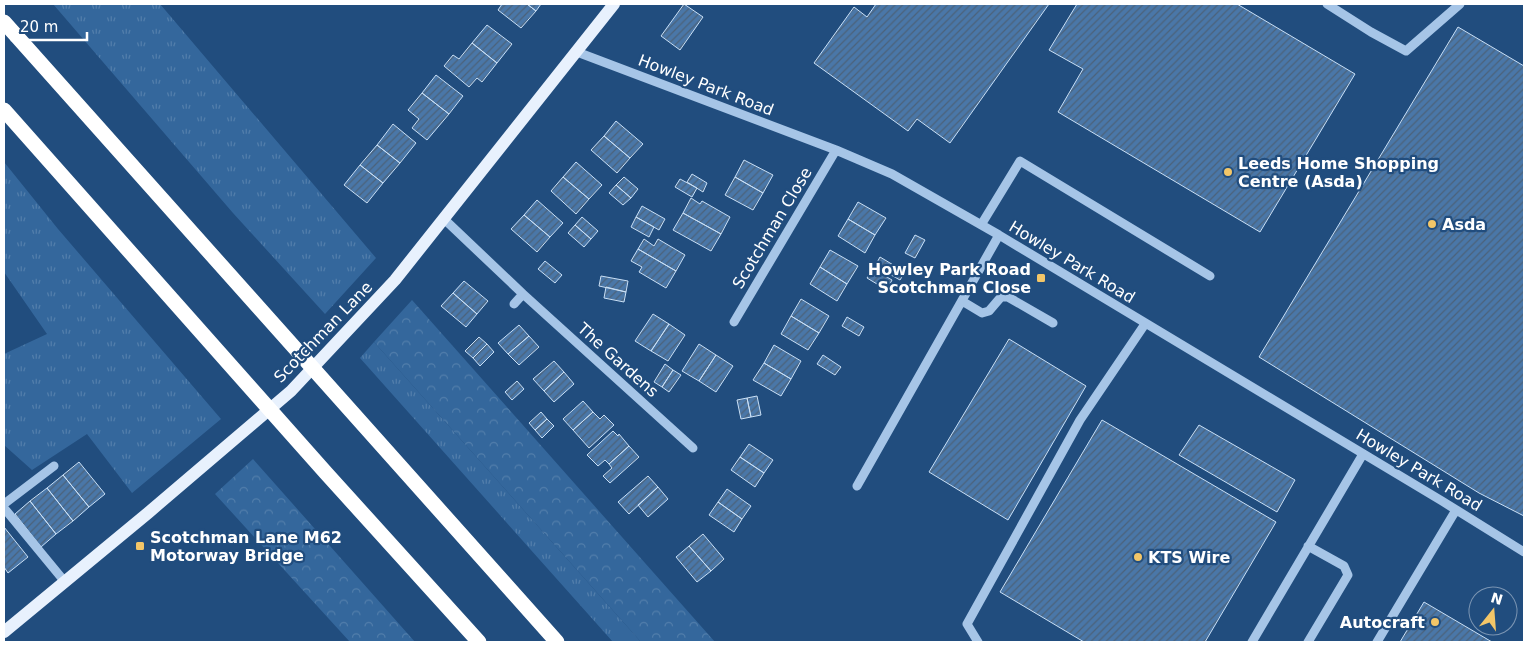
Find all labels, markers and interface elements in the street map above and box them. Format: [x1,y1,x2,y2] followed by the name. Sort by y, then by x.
[12,10,88,42] scale bar
[20,18,58,36] text: 20 m
[636,50,776,120] street label: Howley Park Road
[1238,154,1439,191] place label: Leeds Home Shopping Centre (Asda)
[728,164,816,292] street label: Scotchman Close
[1222,166,1234,178] marker: Leeds Home Shopping Centre (Asda)
[1442,215,1486,234] place label: Asda
[1006,217,1138,307] street label: Howley Park Road
[1426,218,1438,230] marker: Asda
[868,260,1031,297] place label: Howley Park Road Scotchman Close
[1035,272,1047,284] marker: Howley Park Road Scotchman Close
[270,277,376,387] street label: Scotchman Lane
[573,318,662,401] street label: The Gardens
[1353,425,1485,515] street label: Howley Park Road
[150,528,342,565] place label: Scotchman Lane M62 Motorway Bridge
[134,540,146,552] marker: Scotchman Lane M62 Motorway Bridge
[1148,548,1230,567] place label: KTS Wire
[1132,551,1144,563] marker: KTS Wire
[1468,586,1518,636] north arrow
[1489,589,1505,608] text: N
[1340,613,1425,632] place label: Autocraft
[1429,616,1441,628] marker: Autocraft

